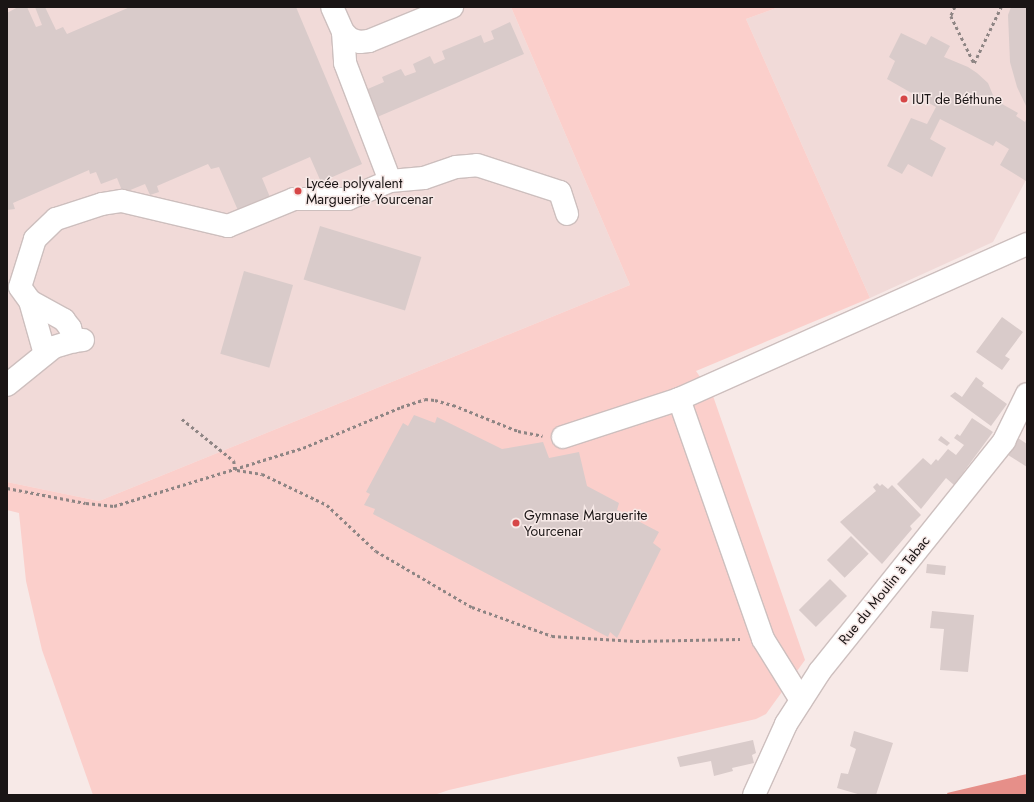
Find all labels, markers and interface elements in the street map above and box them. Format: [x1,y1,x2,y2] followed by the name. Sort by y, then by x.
[912,91,1002,107] place label: IUT de Béthune
[899,94,909,104] marker: IUT de Béthune
[306,175,433,208] place label: Lycée polyvalent Marguerite Yourcenar
[293,186,303,196] marker: Lycée polyvalent Marguerite Yourcenar
[524,507,647,540] place label: Gymnase Marguerite Yourcenar
[511,518,521,528] marker: Gymnase Marguerite Yourcenar
[835,532,933,648] street label: Rue du Moulin à Tabac

